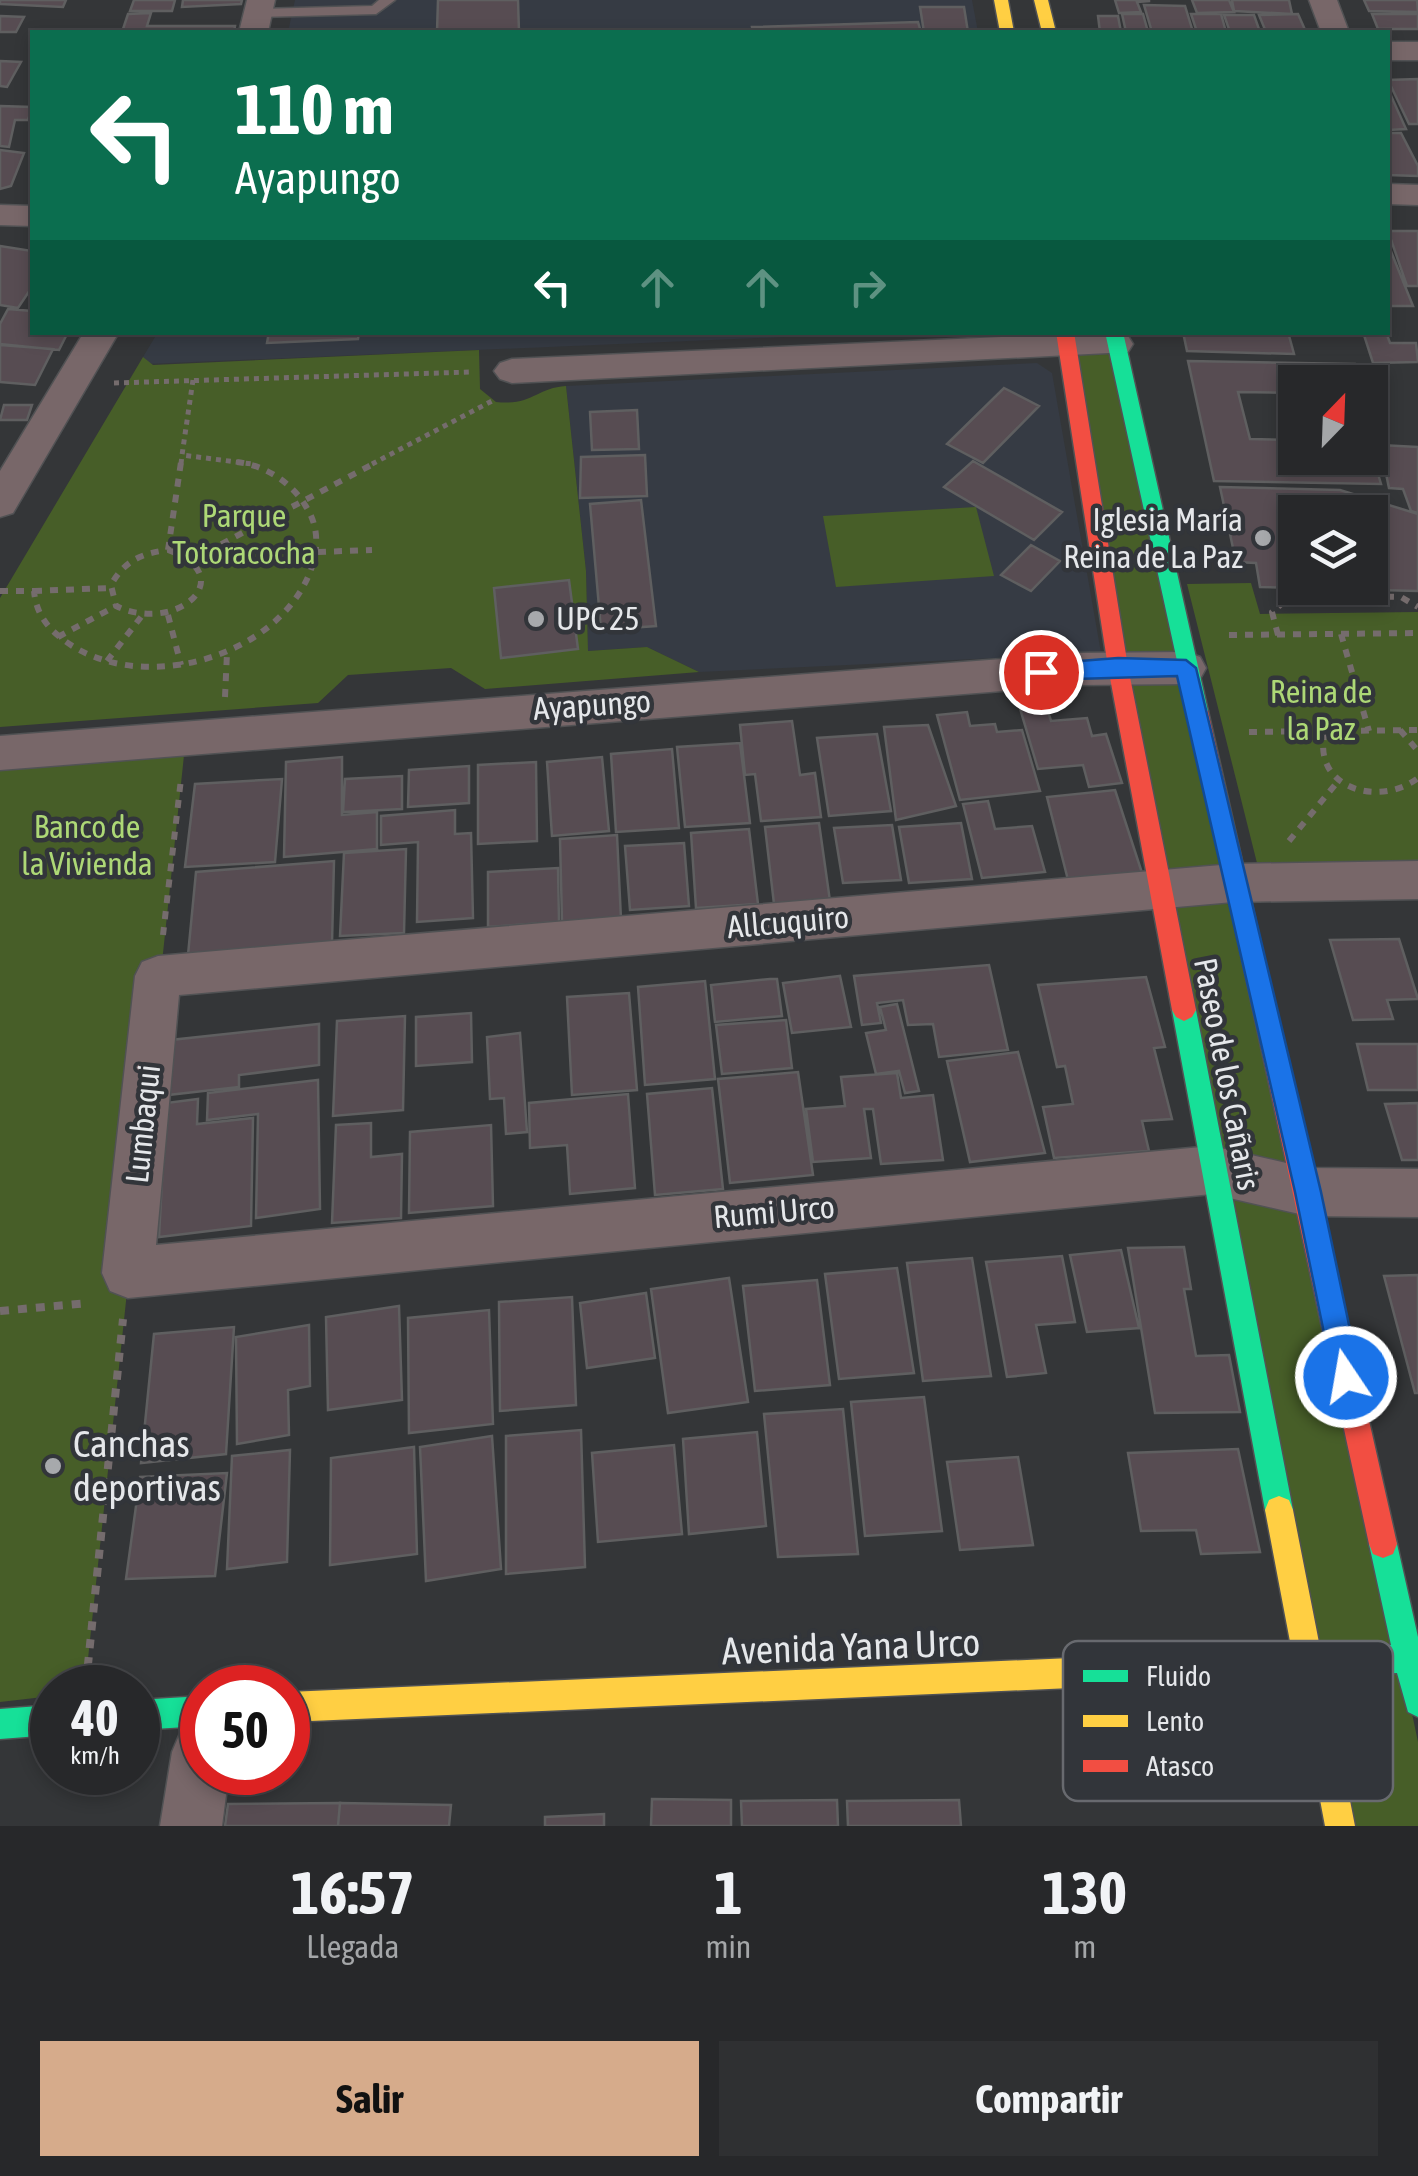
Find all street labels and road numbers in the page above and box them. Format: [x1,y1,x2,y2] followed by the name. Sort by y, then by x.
[532,682,652,727] street label: Ayapungo
[726,898,850,945] street label: Allcuquiro
[1187,955,1268,1193] street label: Paseo de los Cañaris
[118,1063,167,1185] street label: Lumbaqui
[712,1188,836,1235] street label: Rumi Urco
[721,1621,981,1672] street label: Avenida Yana Urco

